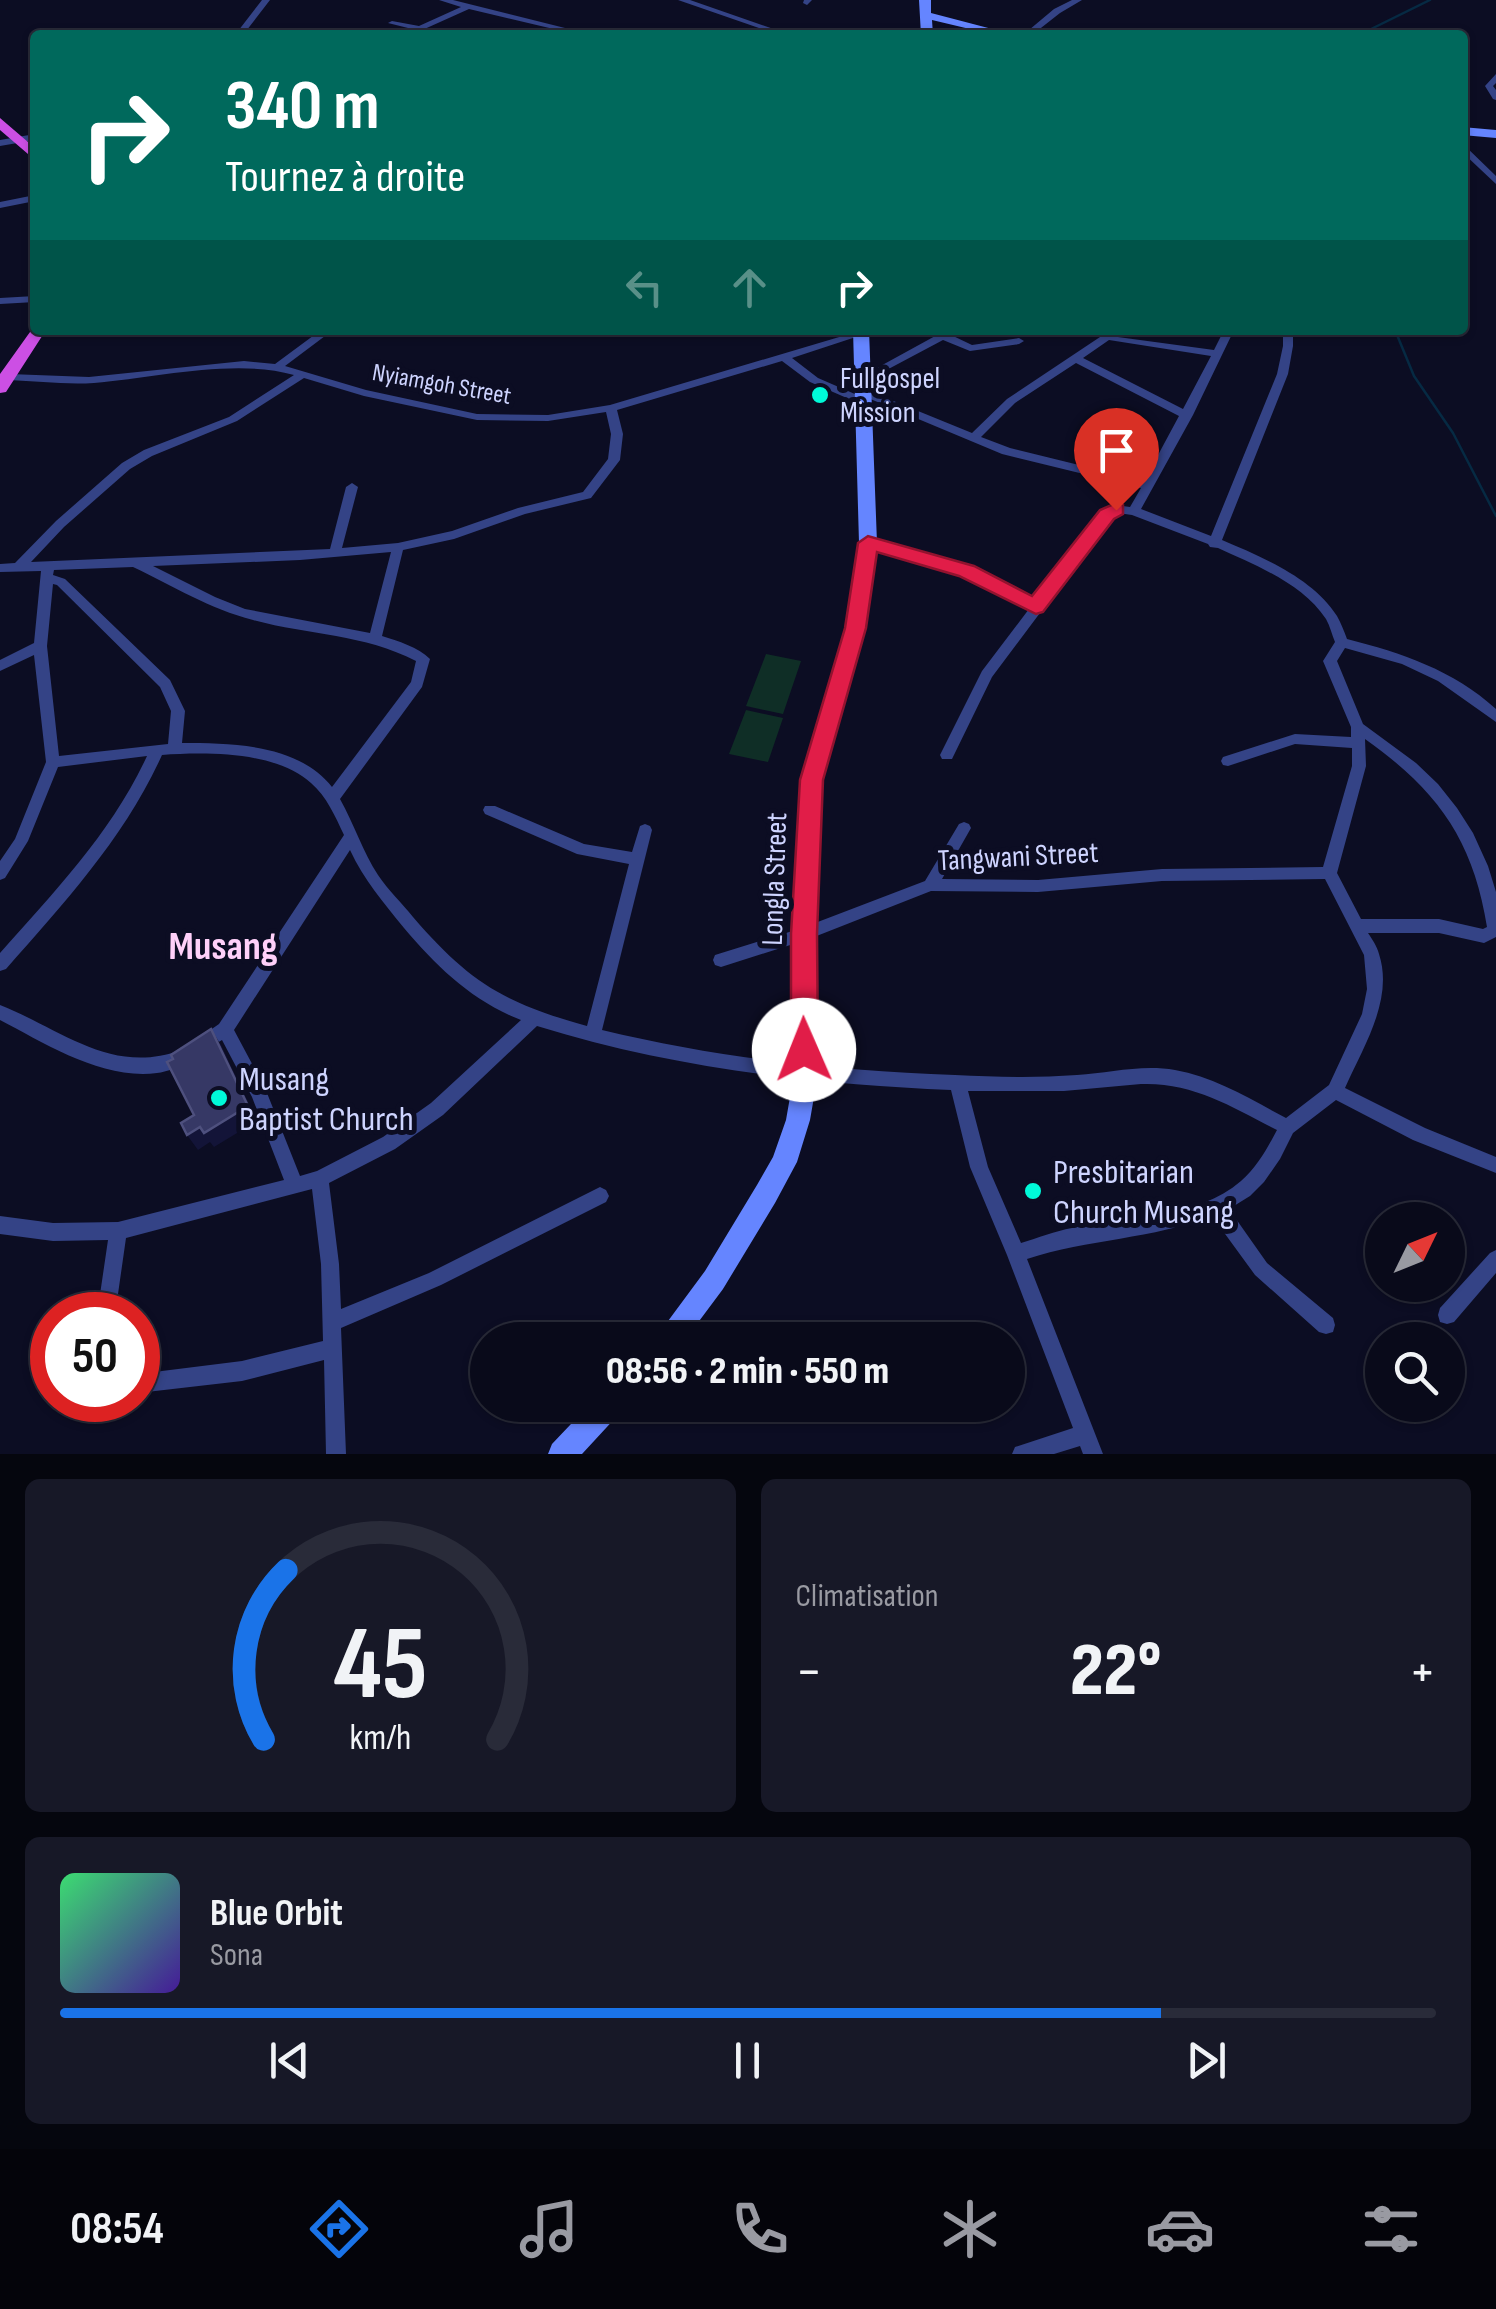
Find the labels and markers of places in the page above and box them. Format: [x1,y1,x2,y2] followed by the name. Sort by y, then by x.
[840,361,940,431] place label: Fullgospel Mission
[809,384,831,406] marker: Fullgospel Mission
[1074,408,1159,511] pin
[239,1058,414,1141] place label: Musang Baptist Church
[208,1087,230,1109] marker: Musang Baptist Church
[1053,1151,1234,1234] place label: Presbitarian Church Musang
[1022,1180,1044,1202] marker: Presbitarian Church Musang

